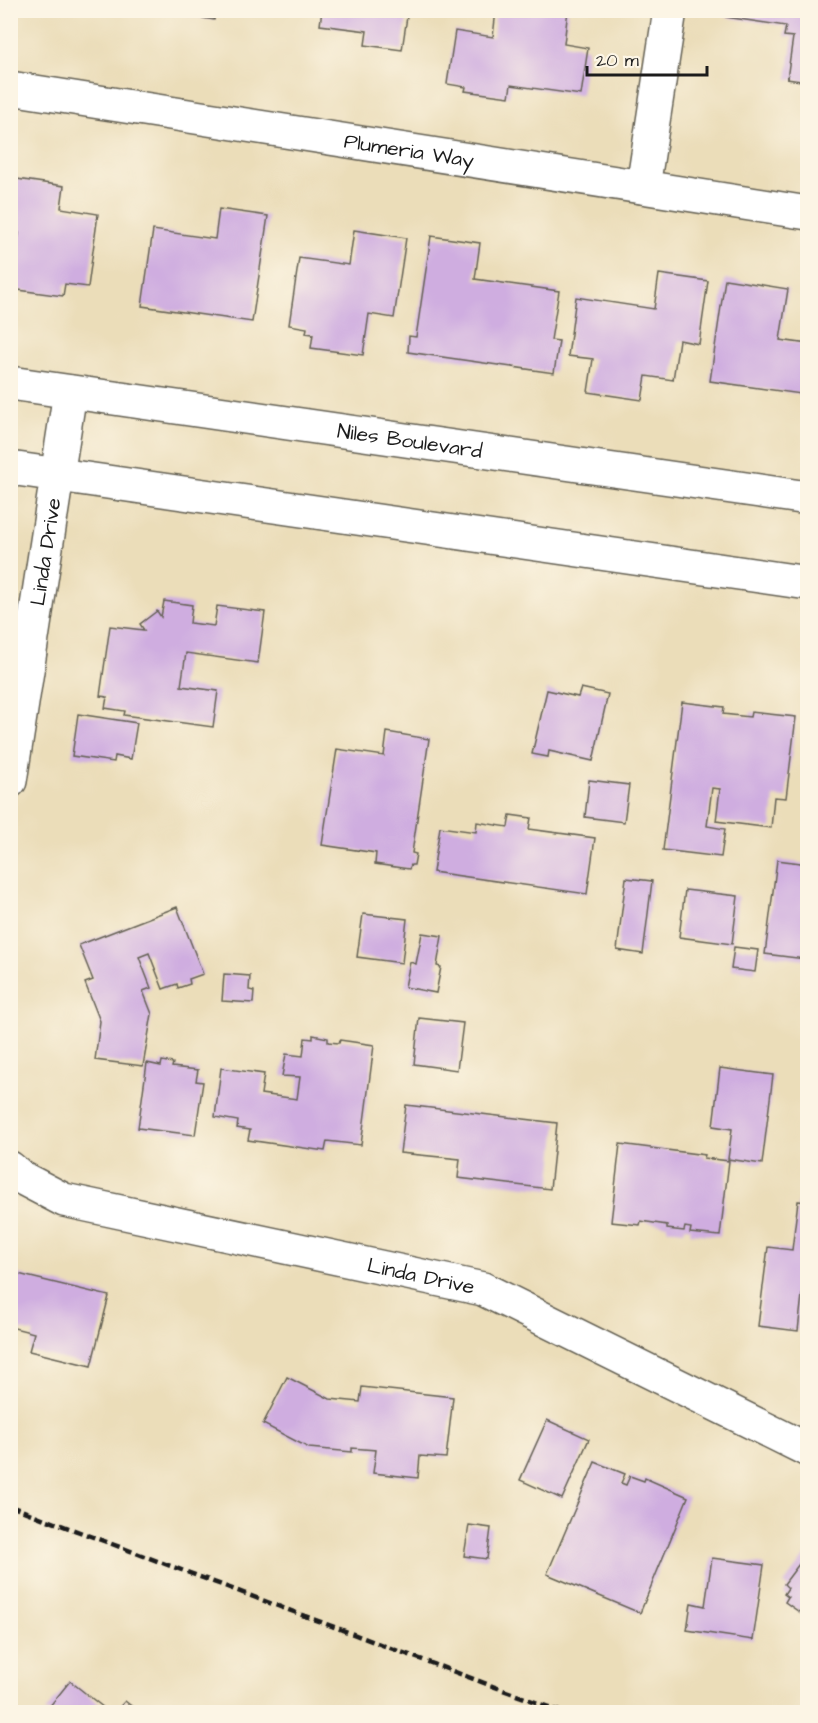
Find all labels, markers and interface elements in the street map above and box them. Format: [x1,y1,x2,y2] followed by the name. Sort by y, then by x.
[587,39,707,77] scale bar
[596,48,639,73] text: 20 m
[342,126,477,177] street label: Plumeria Way
[336,416,484,465] street label: Niles Boulevard
[23,496,68,608] street label: Linda Drive
[365,1250,477,1301] street label: Linda Drive

